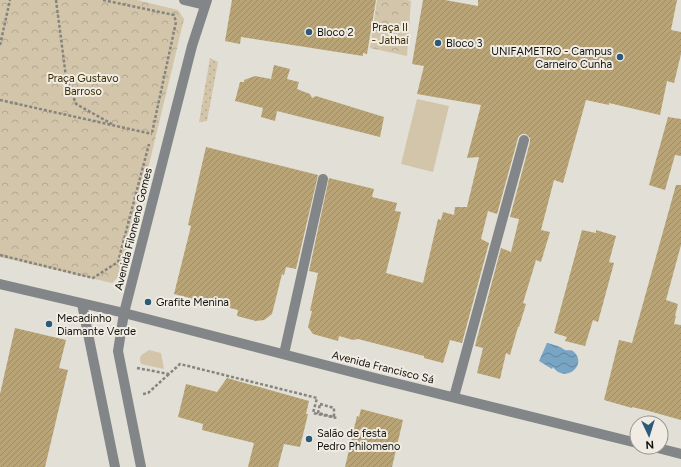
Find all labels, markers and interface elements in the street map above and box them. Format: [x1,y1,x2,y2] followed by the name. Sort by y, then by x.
[371,21,409,47] park label: Praça II - Jathaí
[317,26,354,39] place label: Bloco 2
[304,27,314,37] marker: Bloco 2
[446,37,483,50] place label: Bloco 3
[433,38,443,48] marker: Bloco 3
[491,45,612,71] place label: UNIFAMETRO - Campus Carneiro Cunha
[615,52,625,62] marker: UNIFAMETRO - Campus Carneiro Cunha
[47,72,119,98] park label: Praça Gustavo Barroso
[112,167,155,292] street label: Avenida Filomeno Gomes
[156,296,229,309] place label: Grafite Menina
[143,297,153,307] marker: Grafite Menina
[57,312,136,338] place label: Mecadinho Diamante Verde
[44,319,54,329] marker: Mecadinho Diamante Verde
[330,349,435,386] street label: Avenida Francisco Sá
[629,415,669,455] north arrow
[317,427,400,453] place label: Salão de festa Pedro Philomeno
[304,434,314,444] marker: Salão de festa Pedro Philomeno
[645,438,654,451] text: N

